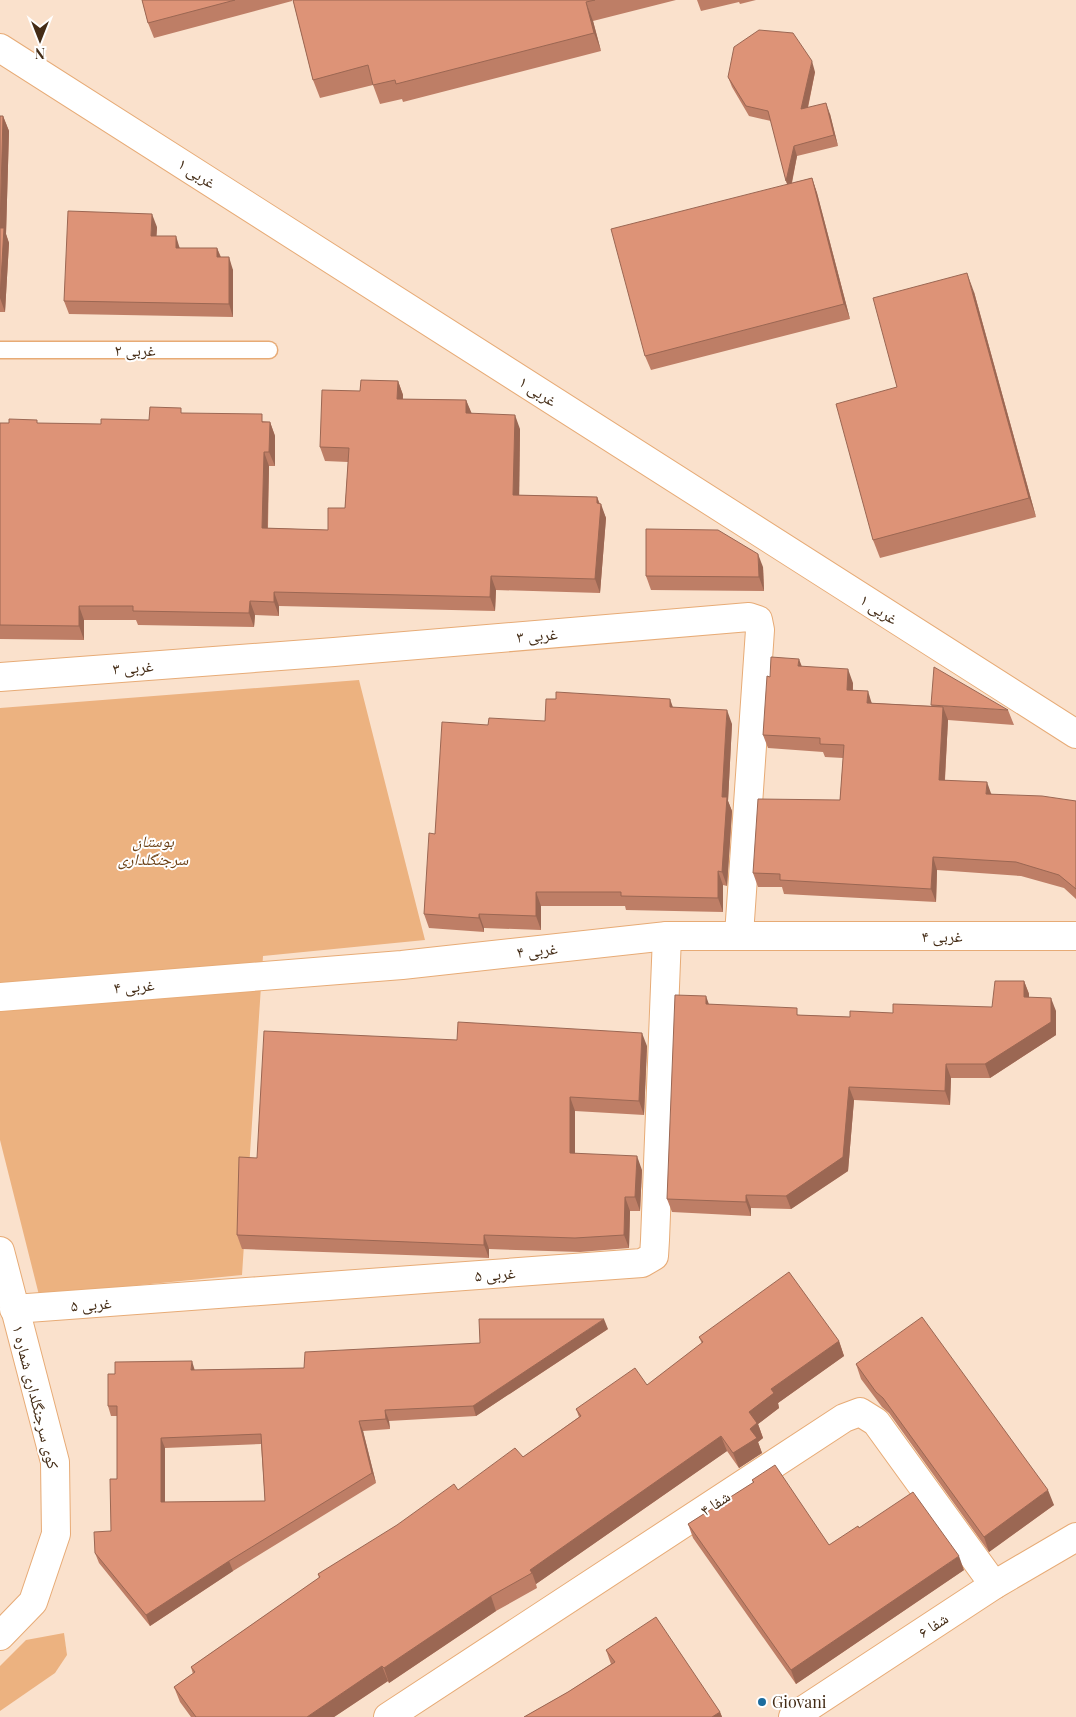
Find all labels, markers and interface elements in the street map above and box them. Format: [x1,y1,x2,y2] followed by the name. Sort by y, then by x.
[15,15,65,65] north arrow
[35,44,45,63] text: N
[174,153,220,193] street label: غربی ۱
[114,339,156,361] street label: غربی ۲
[515,371,561,411] street label: غربی ۱
[856,589,902,629] street label: غربی ۱
[516,622,558,648] street label: غربی ۳
[112,655,154,679] street label: غربی ۳
[118,830,189,870] park label: بوستان سرجنگلداری
[921,925,963,947] street label: غربی ۴
[515,937,559,963] street label: غربی ۴
[113,974,155,998] street label: غربی ۴
[474,1262,516,1286] street label: غربی ۵
[70,1292,112,1316] street label: غربی ۵
[7,1323,65,1472] street label: کوی سرجنگلداری شماره ۱
[696,1485,734,1520] street label: شفا ۴
[914,1607,952,1642] street label: شفا ۶
[772,1691,827,1712] place label: Giovani
[756,1696,768,1708] marker: Giovani

